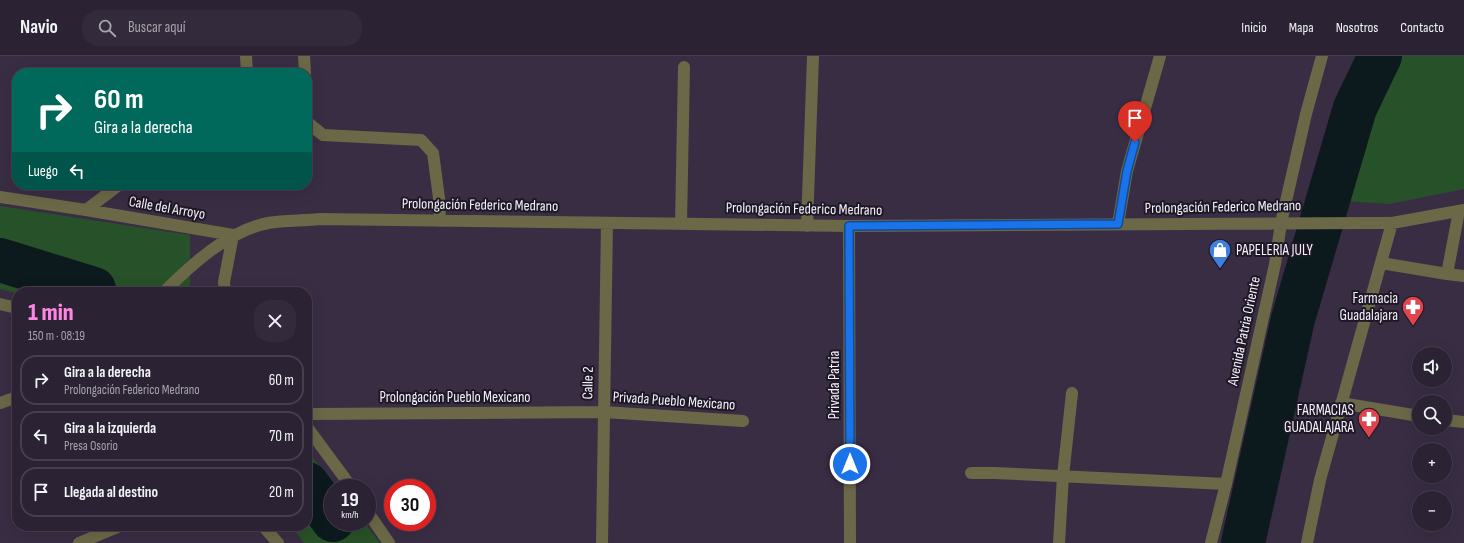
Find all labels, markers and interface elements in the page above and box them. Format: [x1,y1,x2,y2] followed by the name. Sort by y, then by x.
[82,10,362,46] search box
[20,16,58,39] text: Navio
[96,17,118,39] icon: search
[128,18,186,37] text: Buscar aquí
[1241,19,1267,36] text: Inicio
[1289,19,1314,36] text: Mapa
[1336,19,1378,36] text: Nosotros
[1400,19,1444,36] text: Contacto
[94,83,143,116] text: 60 m
[28,84,80,136] icon: right
[1118,101,1152,142] pin
[1124,107,1146,129] icon: arrive
[94,117,193,138] text: Gira a la derecha
[66,160,88,182] icon: left
[28,162,58,181] text: Luego
[127,192,207,224] street label: Calle del Arroyo
[402,194,558,216] street label: Prolongación Federico Medrano
[1145,196,1301,218] street label: Prolongación Federico Medrano
[726,198,882,220] street label: Prolongación Federico Medrano
[1207,237,1233,270] shop icon: PAPELERIA JULY
[1236,241,1314,260] place label: PAPELERIA JULY
[1223,275,1265,388] street label: Avenida Patria Oriente
[1340,289,1398,325] place label: Farmacia Guadalajara
[1400,294,1426,327] pharmacy icon: Farmacia Guadalajara
[28,298,74,327] text: 1 min
[254,300,296,342] button: close
[28,328,85,344] text: 150 m · 08:19
[1412,347,1452,531] map controls
[1412,347,1452,387] button: sound
[825,351,844,419] street label: Privada Patria
[64,363,151,382] text: Gira a la derecha
[578,366,598,400] street label: Calle 2
[30,369,52,391] icon: right
[269,371,294,390] text: 60 m
[64,382,200,398] text: Prolongación Federico Medrano
[612,387,736,415] street label: Privada Pueblo Mexicano
[379,388,531,407] street label: Prolongación Pueblo Mexicano
[1412,395,1452,435] button: search
[1284,401,1355,437] place label: FARMACIAS GUADALAJARA
[1356,406,1382,439] pharmacy icon: FARMACIAS GUADALAJARA
[64,419,156,438] text: Gira a la izquierda
[30,425,52,447] icon: left
[269,427,294,446] text: 70 m
[64,438,118,454] text: Presa Osorio
[829,443,871,485] position arrow
[1412,443,1452,483] button: +
[384,479,436,531] speed limit sign: 30
[30,481,52,503] icon: arrive
[64,483,158,502] text: Llegada al destino
[269,483,294,502] text: 20 m
[341,488,359,512] text: 19
[1412,491,1452,531] button: −
[341,509,359,521] text: km/h

